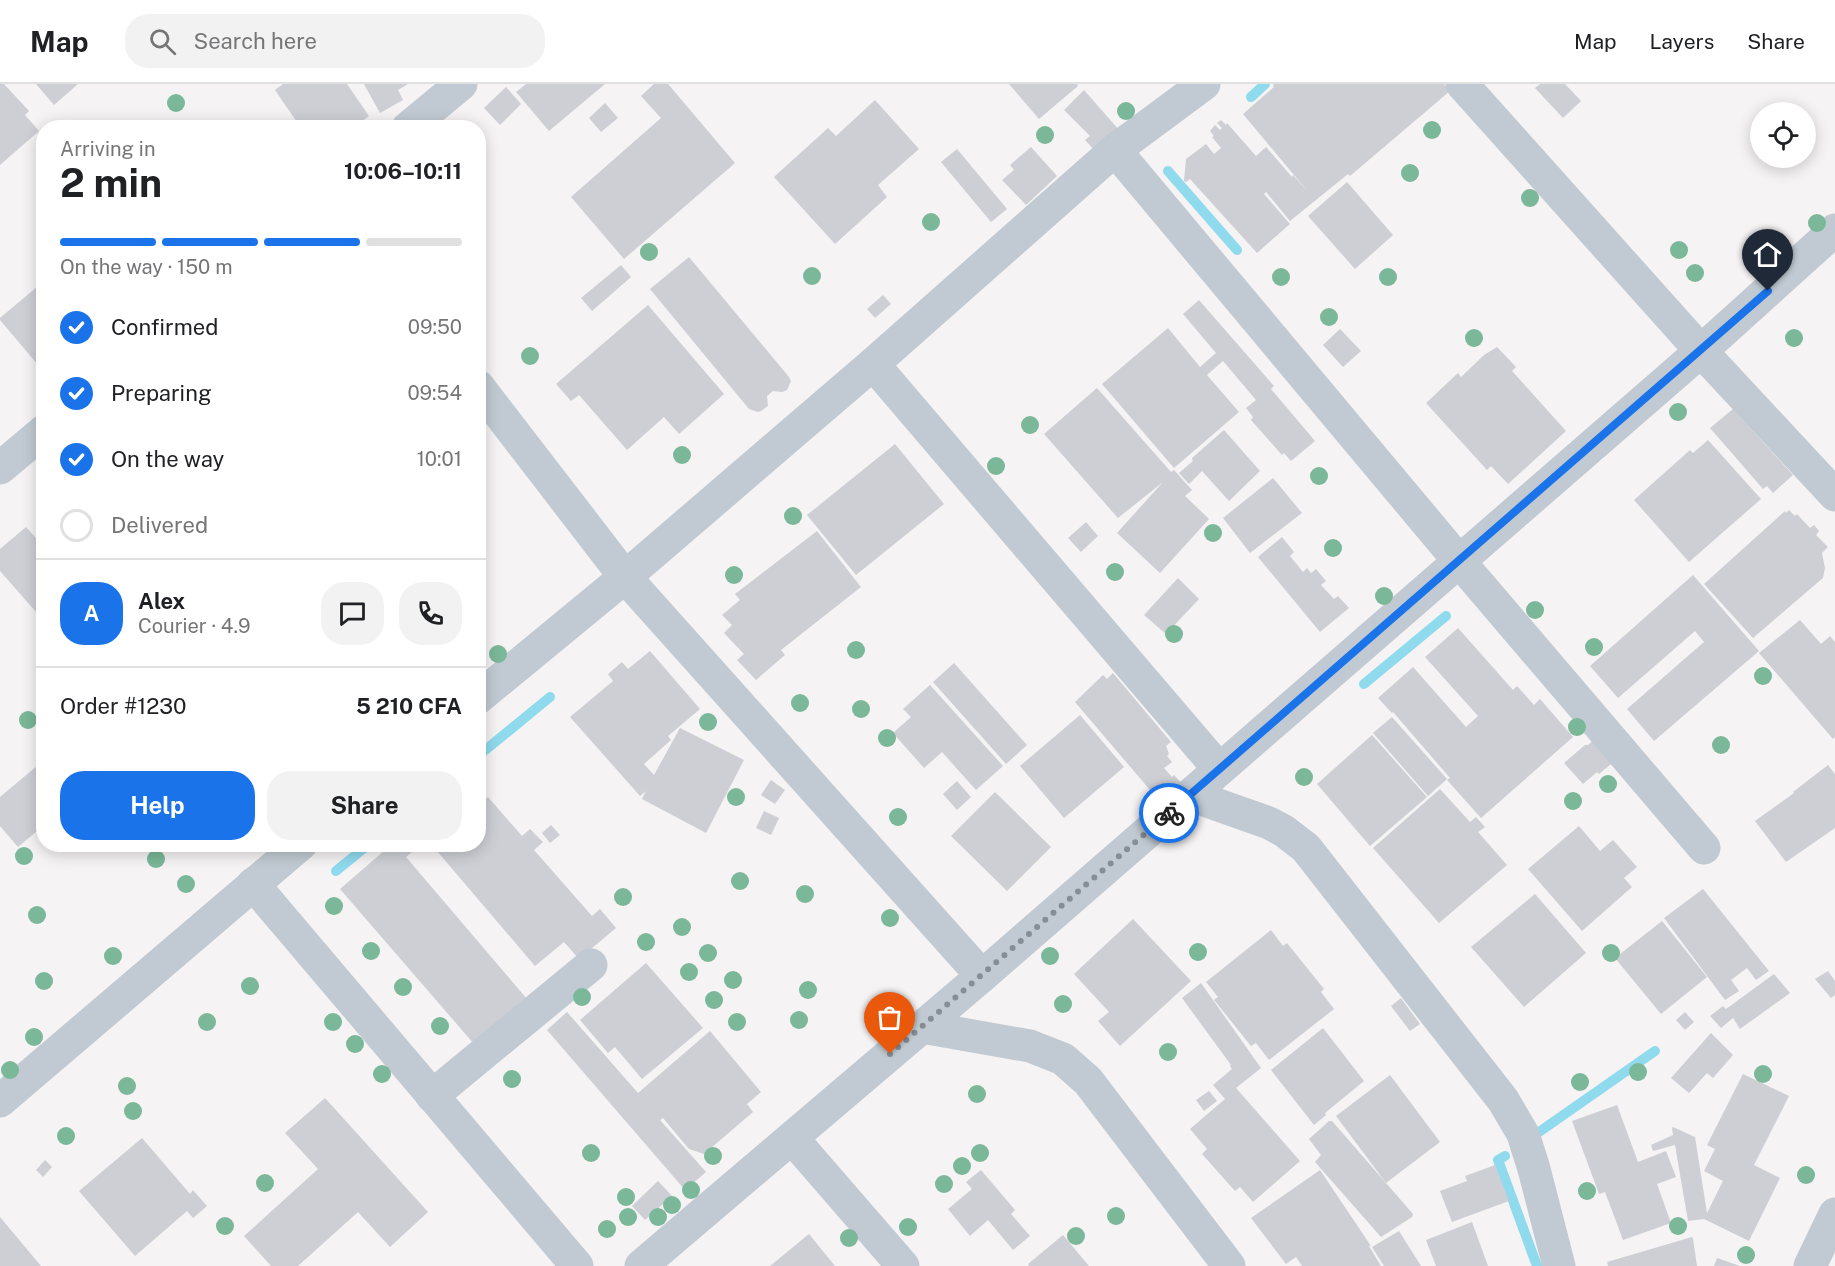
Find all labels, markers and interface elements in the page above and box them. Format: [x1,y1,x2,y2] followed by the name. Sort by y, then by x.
[125,14,545,68] search box
[30,25,89,58] text: Map
[146,25,179,58] icon: search
[194,28,317,54] text: Search here
[1574,29,1617,54] text: Map
[1650,29,1714,54] text: Layers
[1747,29,1805,54] text: Share
[1750,102,1816,168] map controls
[1750,102,1816,168] button: locate
[60,137,155,161] text: Arriving in
[344,158,462,184] text: 10:06–10:11
[60,160,162,206] text: 2 min
[1742,229,1793,291] pin
[1751,238,1784,271] icon: home
[60,255,232,279] text: On the way · 150 m
[60,311,93,344] icon: check
[111,314,218,340] text: Confirmed
[408,315,462,339] text: 09:50
[60,377,93,410] icon: check
[111,380,212,406] text: Preparing
[408,381,462,405] text: 09:54
[60,443,93,476] icon: check
[111,446,224,472] text: On the way
[417,447,462,471] text: 10:01
[111,512,208,538] text: Delivered
[321,582,384,645] button: chat
[399,582,462,645] button: phone
[138,588,185,614] text: Alex
[84,600,99,626] text: A
[138,614,250,638] text: Courier · 4.9
[60,693,186,719] text: Order #1230
[356,693,462,719] text: 5 210 CFA
[60,771,255,840] button: Help
[267,771,462,840] button: Share
[1139,783,1199,843] courier
[1153,797,1186,830] icon: bike
[864,992,915,1054] pin
[873,1001,906,1034] icon: bag

